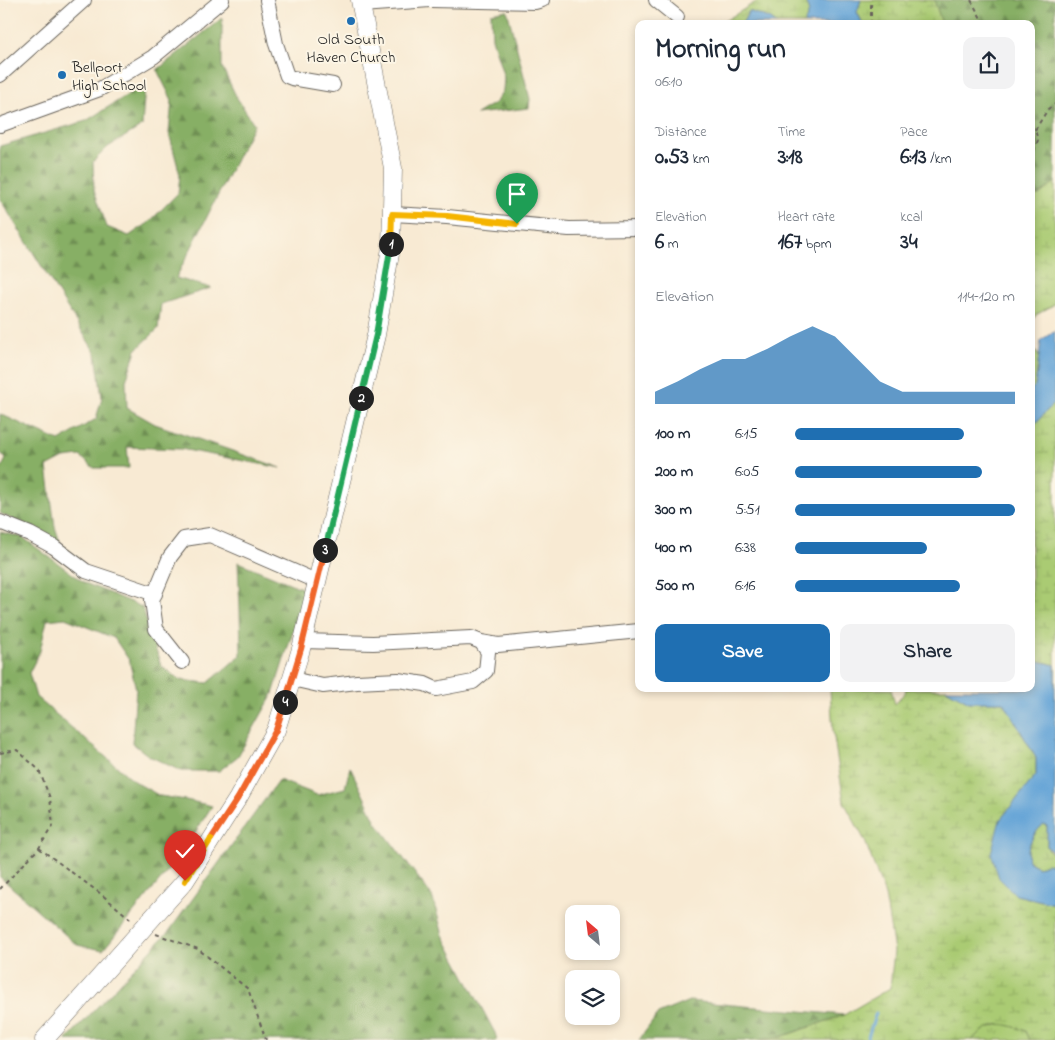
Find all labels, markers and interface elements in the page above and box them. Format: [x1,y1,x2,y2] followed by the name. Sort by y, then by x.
[345,15,357,27] marker: Old South Haven Church
[307,28,395,70] place label: Old South Haven Church
[655,30,786,71] text: Morning run
[963,37,1015,89] button: share
[71,56,146,98] place label: Bellport High School
[56,69,68,81] marker: Bellport High School
[655,70,682,94] text: 06:10
[655,122,707,143] text: Distance
[778,122,805,143] text: Time
[900,122,928,143] text: Pace
[655,143,689,173] text: 0.53
[778,143,803,173] text: 3:18
[900,143,927,173] text: 6:13
[689,149,710,170] text: km
[927,149,952,170] text: /km
[496,173,538,224] pin
[503,180,531,208] icon: arrive
[655,207,706,228] text: Elevation
[778,207,835,228] text: Heart rate
[900,207,923,228] text: kcal
[655,228,664,258] text: 6
[778,228,802,258] text: 167
[900,228,918,258] text: 34
[378,232,404,256] pin: 1
[389,234,394,255] text: 1
[664,234,679,255] text: m
[802,234,832,255] text: bpm
[655,285,714,309] text: Elevation
[957,285,1015,309] text: 114–120 m
[348,386,374,410] pin: 2
[358,388,365,409] text: 2
[655,422,690,446] text: 100 m
[735,422,758,446] text: 6:15
[655,460,693,484] text: 200 m
[735,460,759,484] text: 6:05
[655,498,692,522] text: 300 m
[735,498,760,522] text: 5:51
[655,536,692,560] text: 400 m
[735,536,756,560] text: 6:38
[312,538,338,562] pin: 3
[323,540,328,561] text: 3
[655,574,694,598] text: 500 m
[735,574,756,598] text: 6:16
[655,624,830,682] button: Save
[840,624,1015,682] button: Share
[272,690,298,714] pin: 4
[283,692,288,713] text: 4
[164,830,206,881] pin
[171,837,199,865] icon: check
[565,905,620,960] north arrow
[565,905,620,1025] map controls
[565,970,620,1025] button: layers

